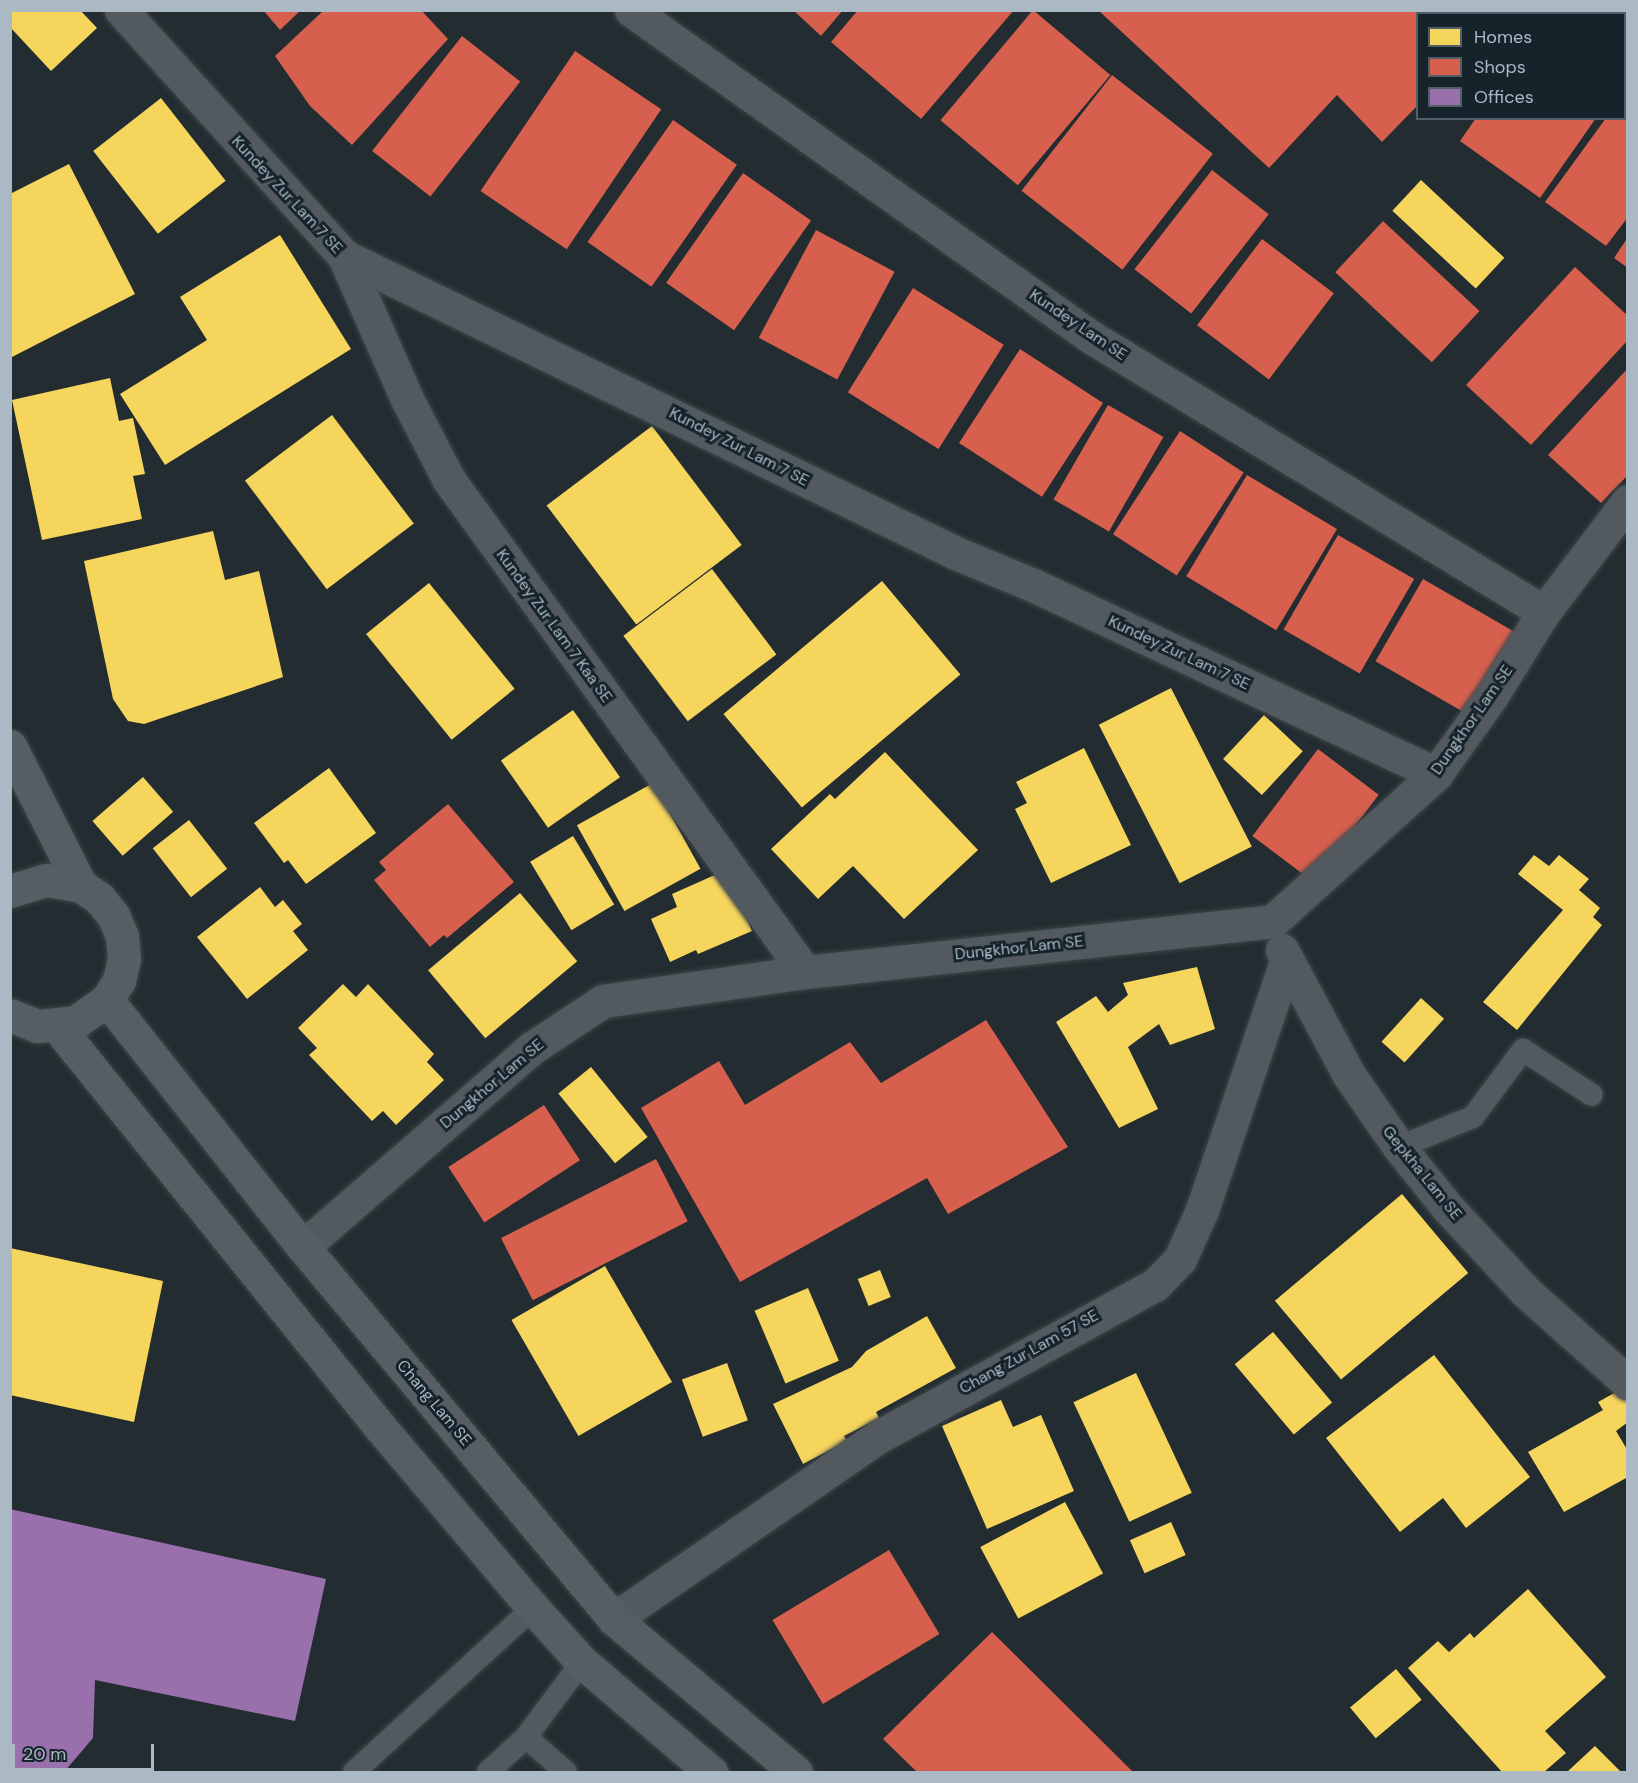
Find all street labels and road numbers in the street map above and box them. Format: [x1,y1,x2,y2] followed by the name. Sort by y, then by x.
[227,132,347,258] street label: Kundey Zur Lam 7 SE
[1026,285,1130,365] street label: Kundey Lam SE
[666,403,812,491] street label: Kundey Zur Lam 7 SE
[492,546,616,706] street label: Kundey Zur Lam 7 Kaa SE
[1105,612,1253,694] street label: Kundey Zur Lam 7 SE
[1427,662,1517,778] street label: Dungkhor Lam SE
[954,932,1084,964] street label: Dungkhor Lam SE
[436,1035,548,1133] street label: Dungkhor Lam SE
[1378,1122,1466,1224] street label: Gepkha Lam SE
[956,1306,1102,1398] street label: Chang Zur Lam 57 SE
[393,1356,475,1450] street label: Chang Lam SE

